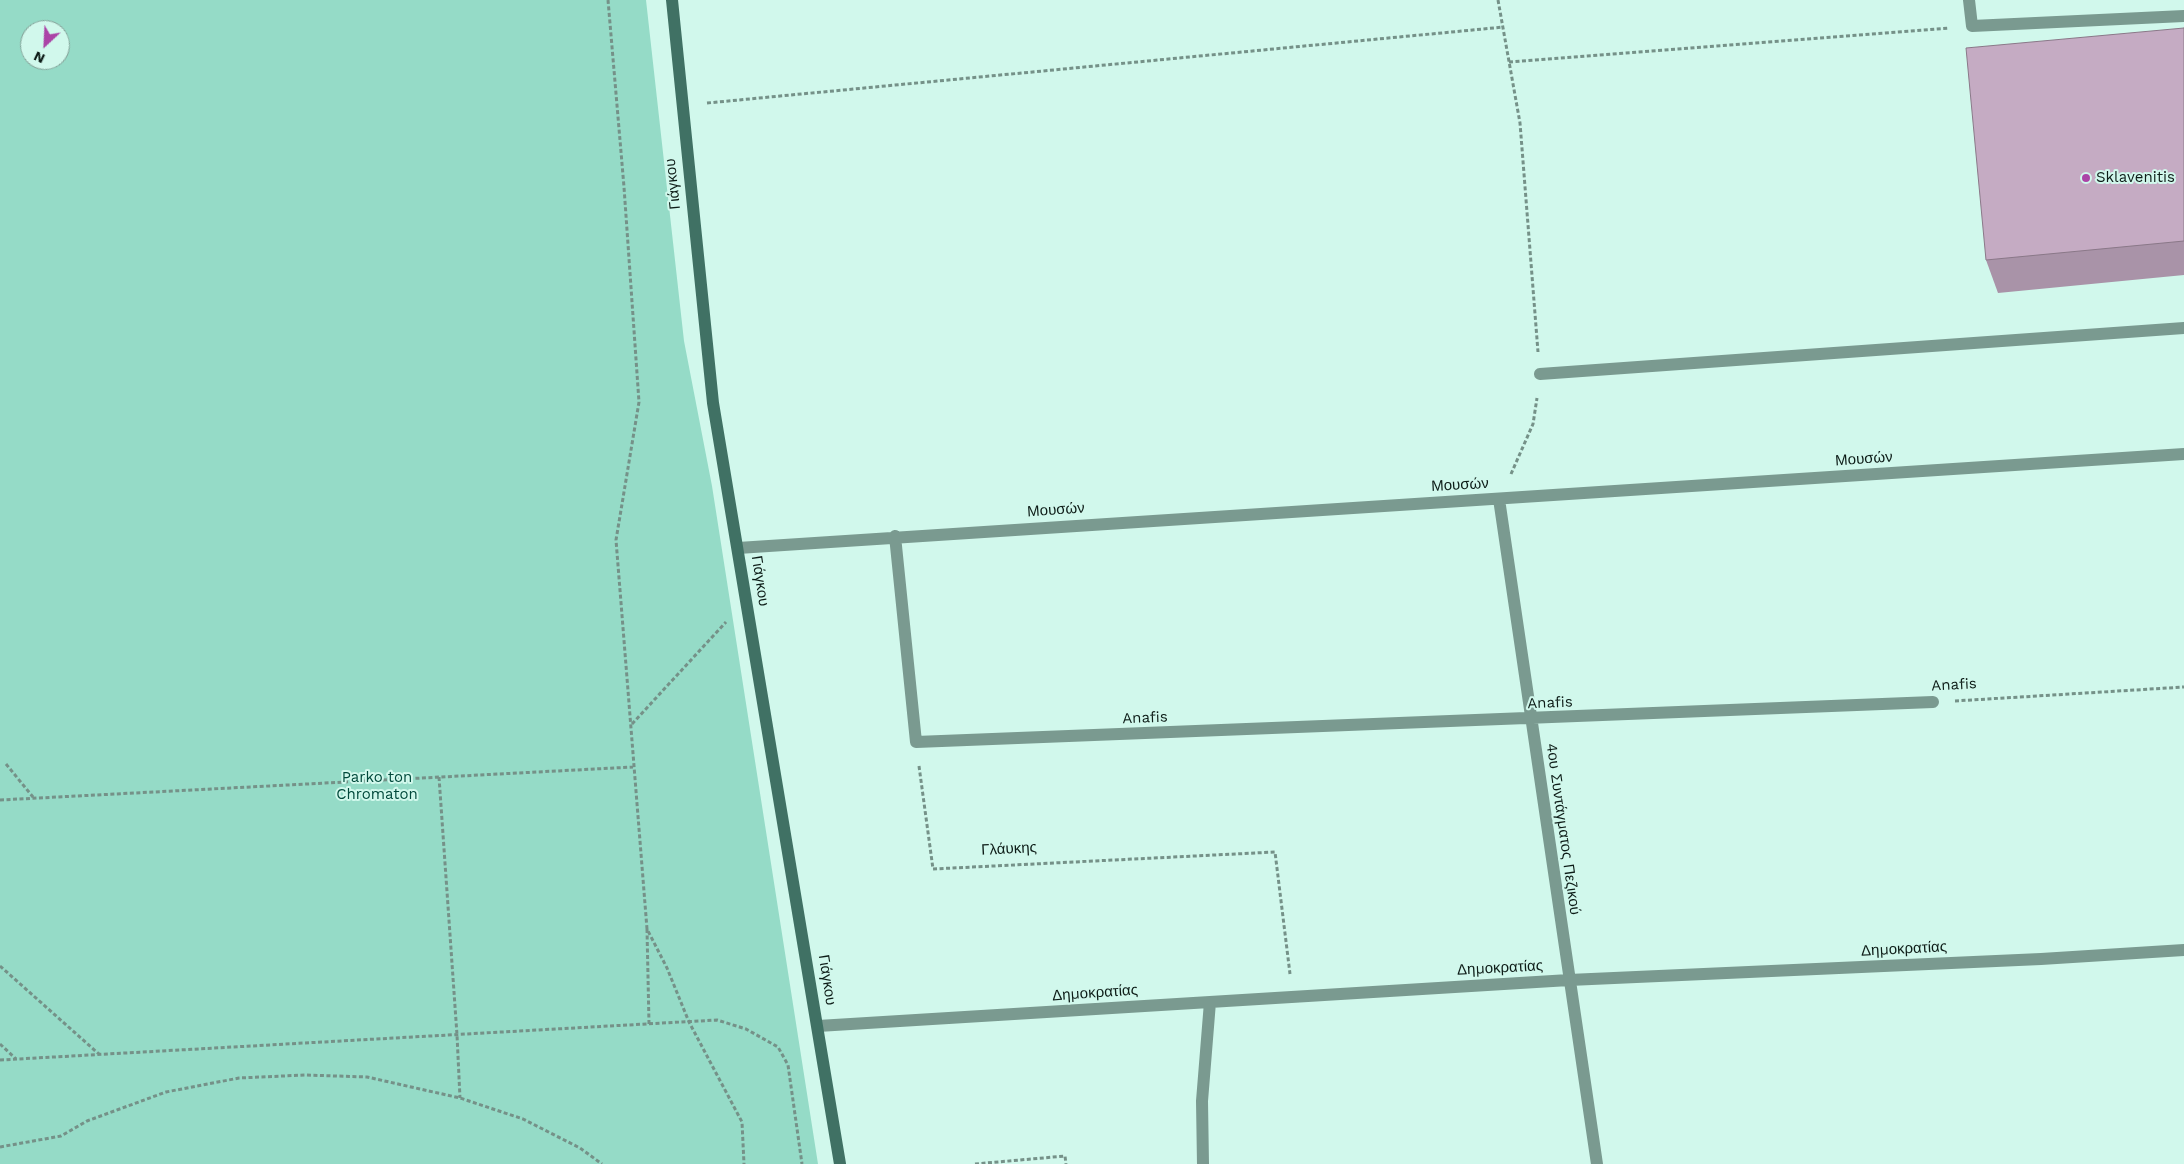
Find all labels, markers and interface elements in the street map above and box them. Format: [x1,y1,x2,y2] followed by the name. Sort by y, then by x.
[20,20,70,70] north arrow
[31,48,47,67] text: N
[661,158,685,210] street label: Γιάγκου
[2096,169,2175,187] place label: Sklavenitis
[2080,172,2092,184] marker: Sklavenitis
[1835,448,1893,470] street label: Μουσών
[1431,475,1489,495] street label: Μουσών
[1027,499,1085,521] street label: Μουσών
[747,554,773,608] street label: Γιάγκου
[1931,675,1977,695] street label: Anafis
[1527,693,1573,713] street label: Anafis
[1122,708,1168,728] street label: Anafis
[1542,742,1584,916] street label: 4ου Συντάγματος Πεζικού
[336,769,418,804] park label: Parko ton Chromaton
[981,839,1037,859] street label: Γλάυκης
[1861,938,1947,960] street label: Δημοκρατίας
[814,953,840,1007] street label: Γιάγκου
[1457,957,1543,979] street label: Δημοκρατίας
[1052,981,1138,1005] street label: Δημοκρατίας

